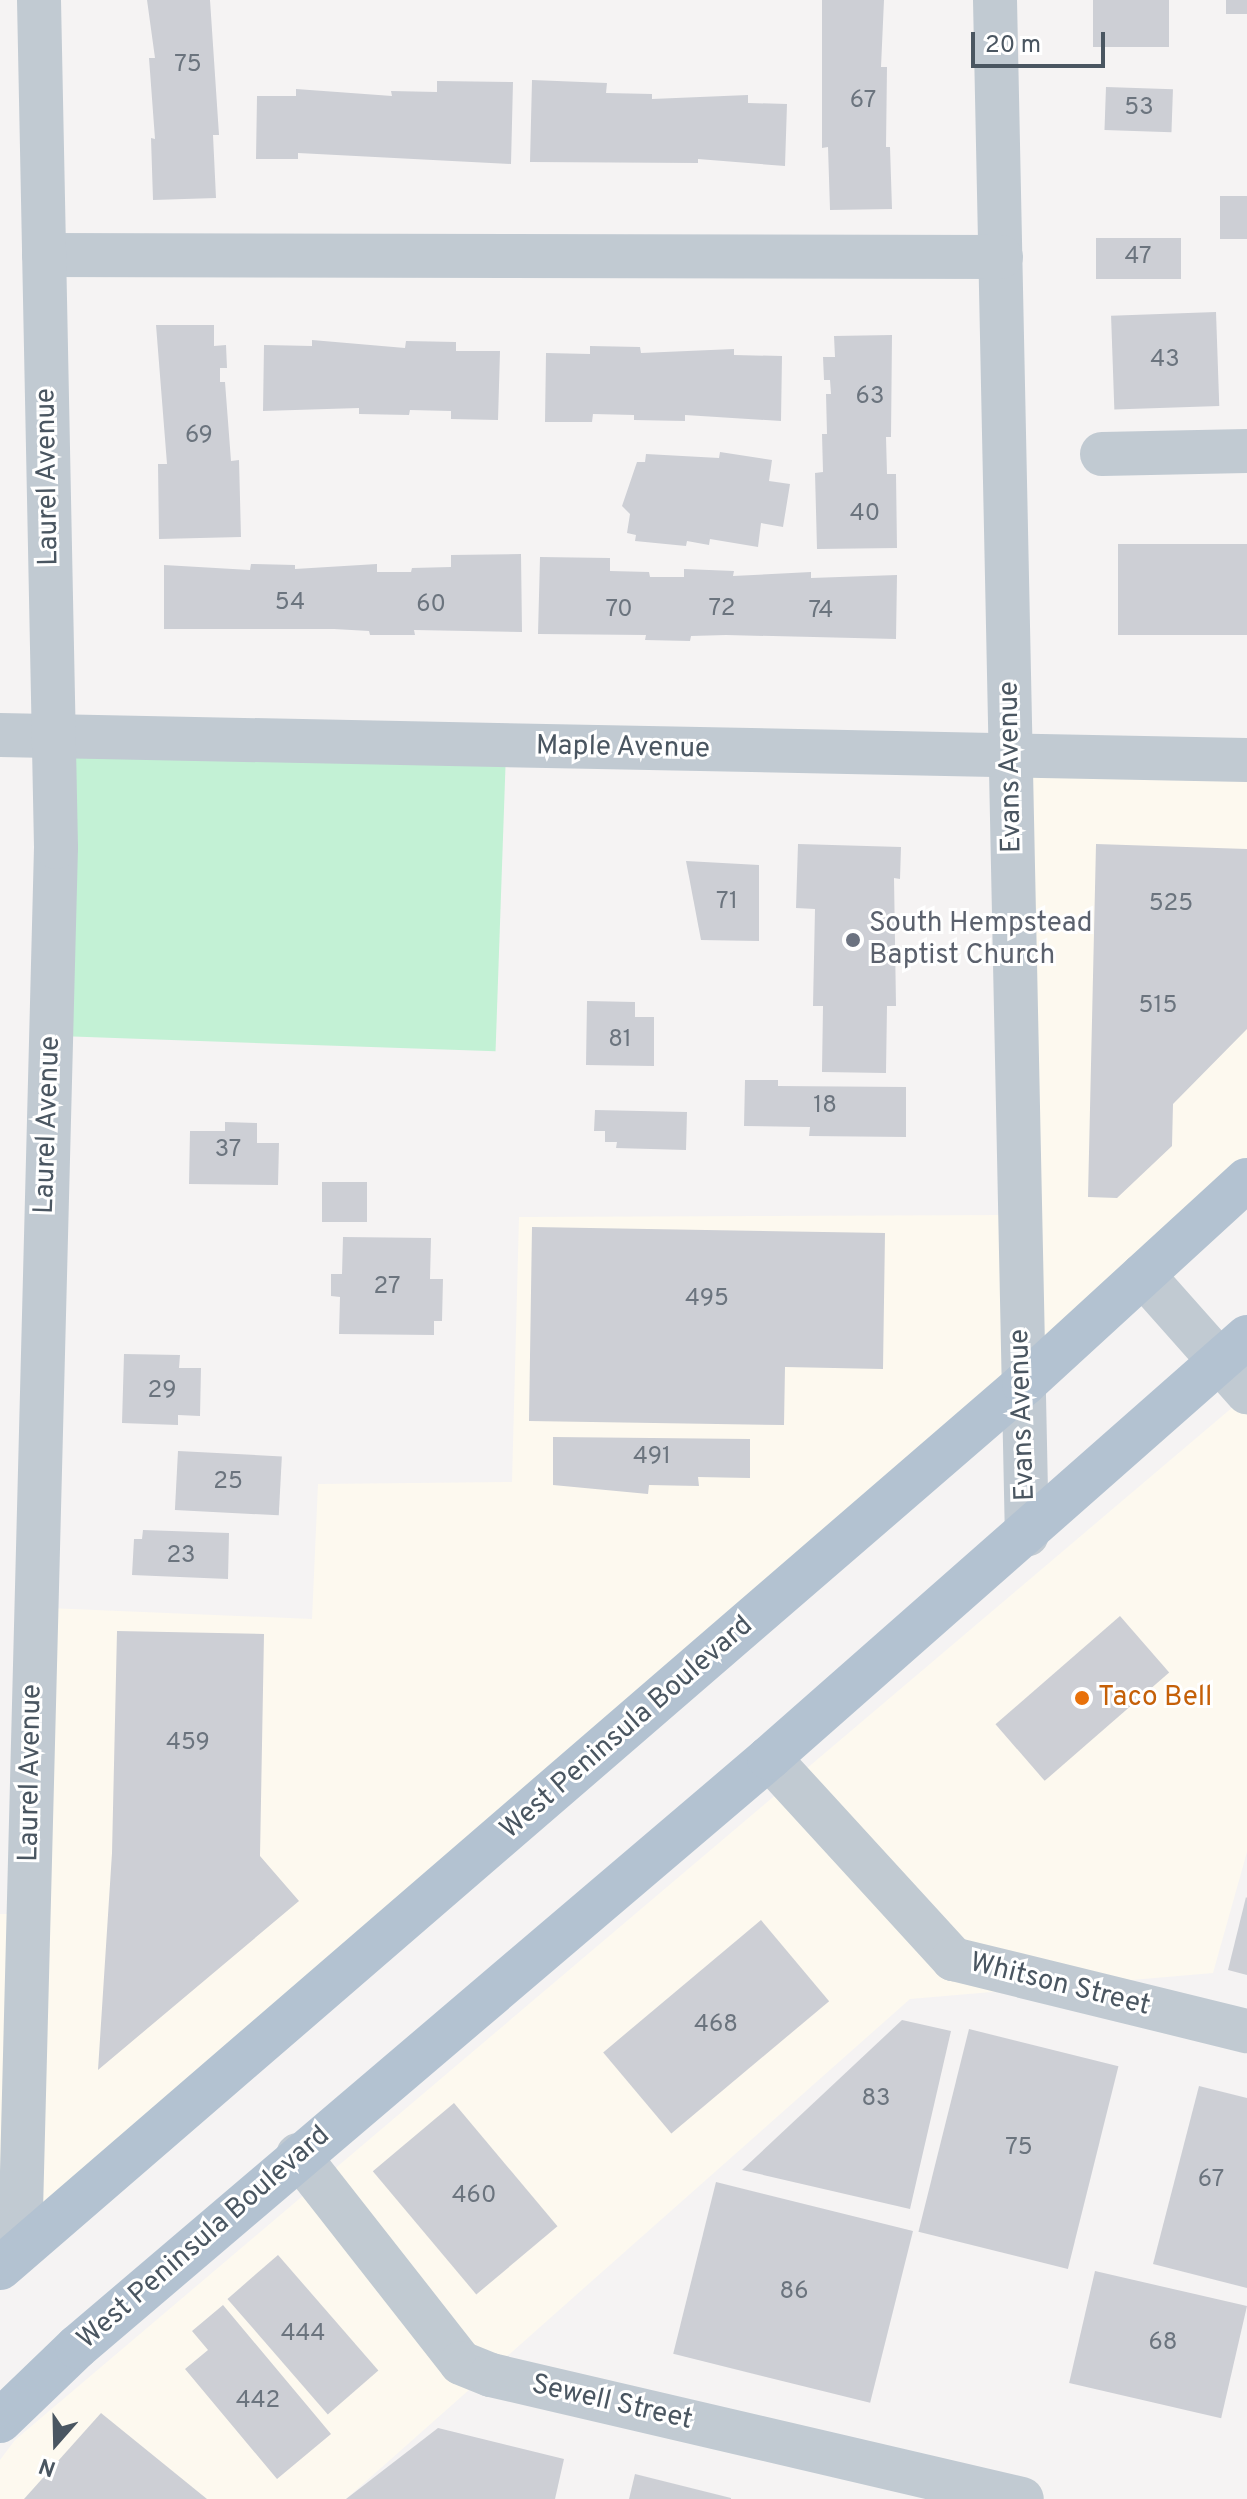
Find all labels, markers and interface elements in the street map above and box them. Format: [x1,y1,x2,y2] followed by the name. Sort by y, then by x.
[975,16,1109,66] scale bar
[985,31,1041,61] text: 20 m
[174,52,202,80] house number: 75
[850,88,876,116] house number: 67
[1124,95,1154,123] house number: 53
[1124,244,1152,272] house number: 47
[1150,347,1180,375] house number: 43
[856,384,884,412] house number: 63
[30,387,66,567] street label: Laurel Avenue
[185,423,213,451] house number: 69
[850,501,880,529] house number: 40
[275,590,305,618] house number: 54
[416,592,446,620] house number: 60
[709,596,735,624] house number: 72
[605,597,633,625] house number: 70
[808,598,834,626] house number: 74
[993,680,1029,854] street label: Evans Avenue
[535,730,711,766] street label: Maple Avenue
[716,889,738,917] house number: 71
[1149,891,1193,919] house number: 525
[869,907,1093,973] place label: South Hempstead Baptist Church
[844,931,862,949] marker: South Hempstead Baptist Church
[1139,993,1177,1021] house number: 515
[608,1027,632,1055] house number: 81
[28,1035,68,1215] street label: Laurel Avenue
[813,1093,837,1121] house number: 18
[215,1137,241,1165] house number: 37
[374,1274,400,1302] house number: 27
[685,1286,729,1314] house number: 495
[1003,1328,1043,1502] street label: Evans Avenue
[147,1378,177,1406] house number: 29
[633,1444,671,1472] house number: 491
[213,1469,243,1497] house number: 25
[166,1543,196,1571] house number: 23
[494,1609,760,1847] street label: West Peninsula Boulevard
[1098,1681,1212,1715] place label: Taco Bell
[13,1683,49,1863] street label: Laurel Avenue
[1073,1689,1091,1707] marker: Taco Bell
[166,1730,210,1758] house number: 459
[966,1946,1154,2024] street label: Whitson Street
[694,2012,738,2040] house number: 468
[861,2086,891,2114] house number: 83
[71,2119,337,2357] street label: West Peninsula Boulevard
[1005,2135,1033,2163] house number: 75
[1198,2167,1224,2195] house number: 67
[452,2183,496,2211] house number: 460
[780,2279,808,2307] house number: 86
[281,2321,325,2349] house number: 444
[1149,2330,1177,2358] house number: 68
[528,2368,696,2438] street label: Sewell Street
[236,2388,280,2416] house number: 442
[16,2403,96,2483] north arrow
[36,2451,60,2481] text: N

